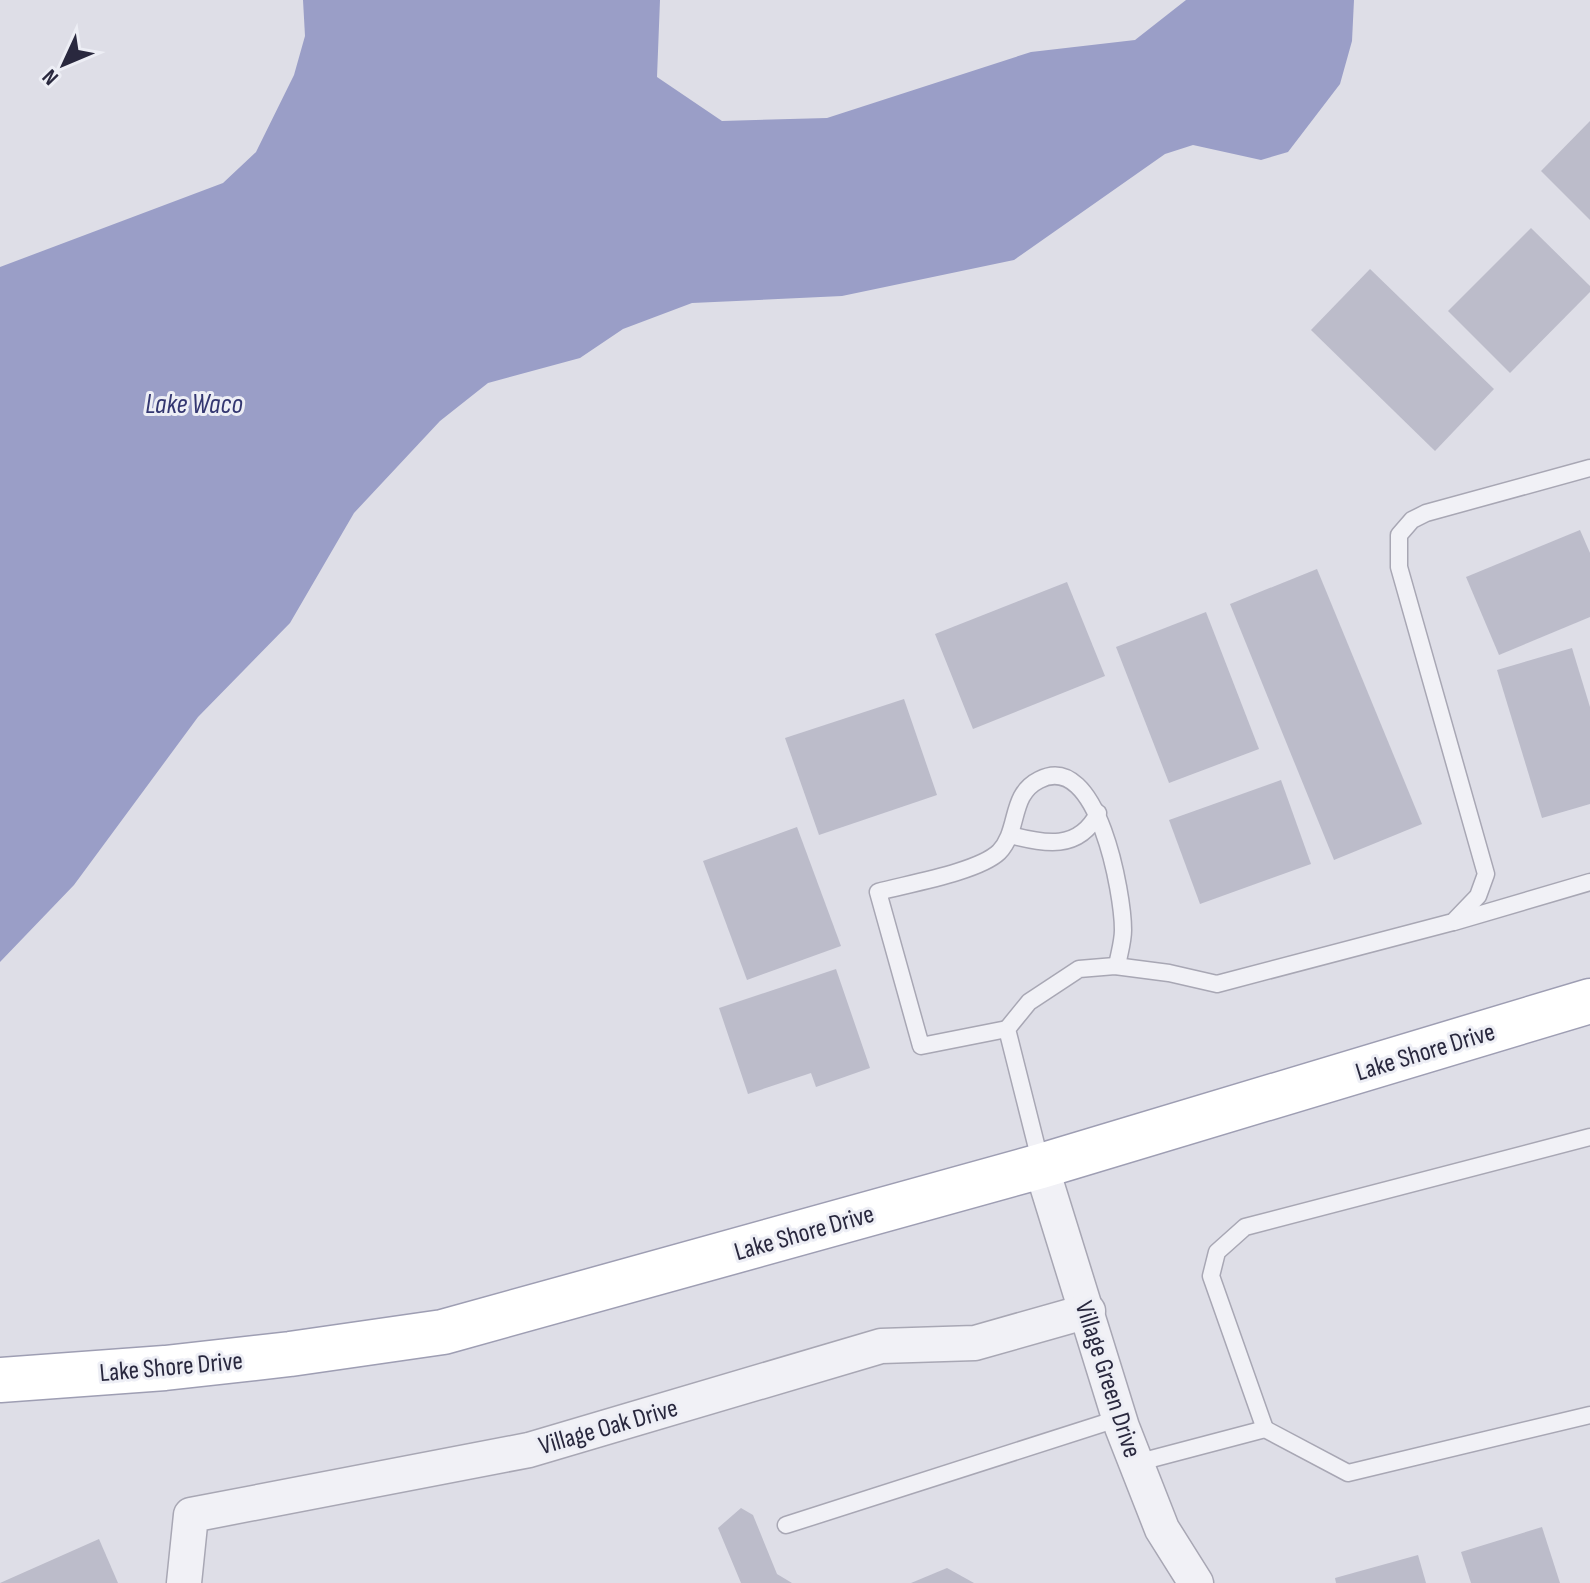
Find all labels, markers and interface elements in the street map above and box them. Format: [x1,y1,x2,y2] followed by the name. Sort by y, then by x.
[24,24,104,104] north arrow
[37,63,64,90] text: N
[145,388,243,421] water label: Lake Waco
[1352,1017,1499,1088] street label: Lake Shore Drive
[731,1199,878,1268] street label: Lake Shore Drive
[1068,1297,1147,1462] street label: Village Green Drive
[98,1346,244,1389] street label: Lake Shore Drive
[535,1393,681,1462] street label: Village Oak Drive

